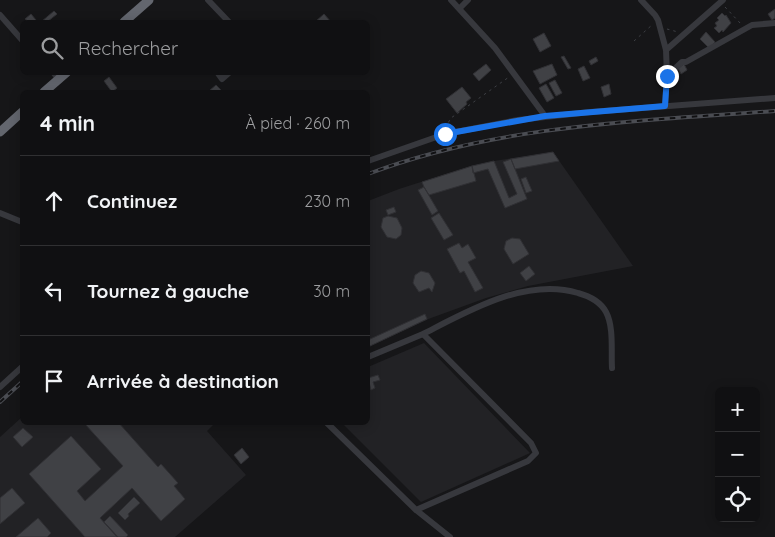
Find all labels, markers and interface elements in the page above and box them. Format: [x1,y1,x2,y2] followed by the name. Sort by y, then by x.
[20,20,370,75] search box
[38,34,66,62] icon: search
[78,36,178,60] text: Rechercher
[656,65,679,88] route end
[40,110,95,136] text: 4 min
[246,113,350,133] text: À pied · 260 m
[434,123,457,146] route start
[40,187,68,215] icon: ahead
[87,189,177,213] text: Continuez
[304,191,350,211] text: 230 m
[40,277,68,305] icon: left
[87,279,249,303] text: Tournez à gauche
[313,281,350,301] text: 30 m
[40,367,68,395] icon: arrive
[87,369,279,393] text: Arrivée à destination
[715,387,760,522] map controls
[715,387,760,432] button: +
[715,432,760,477] button: −
[715,477,760,522] button: locate

